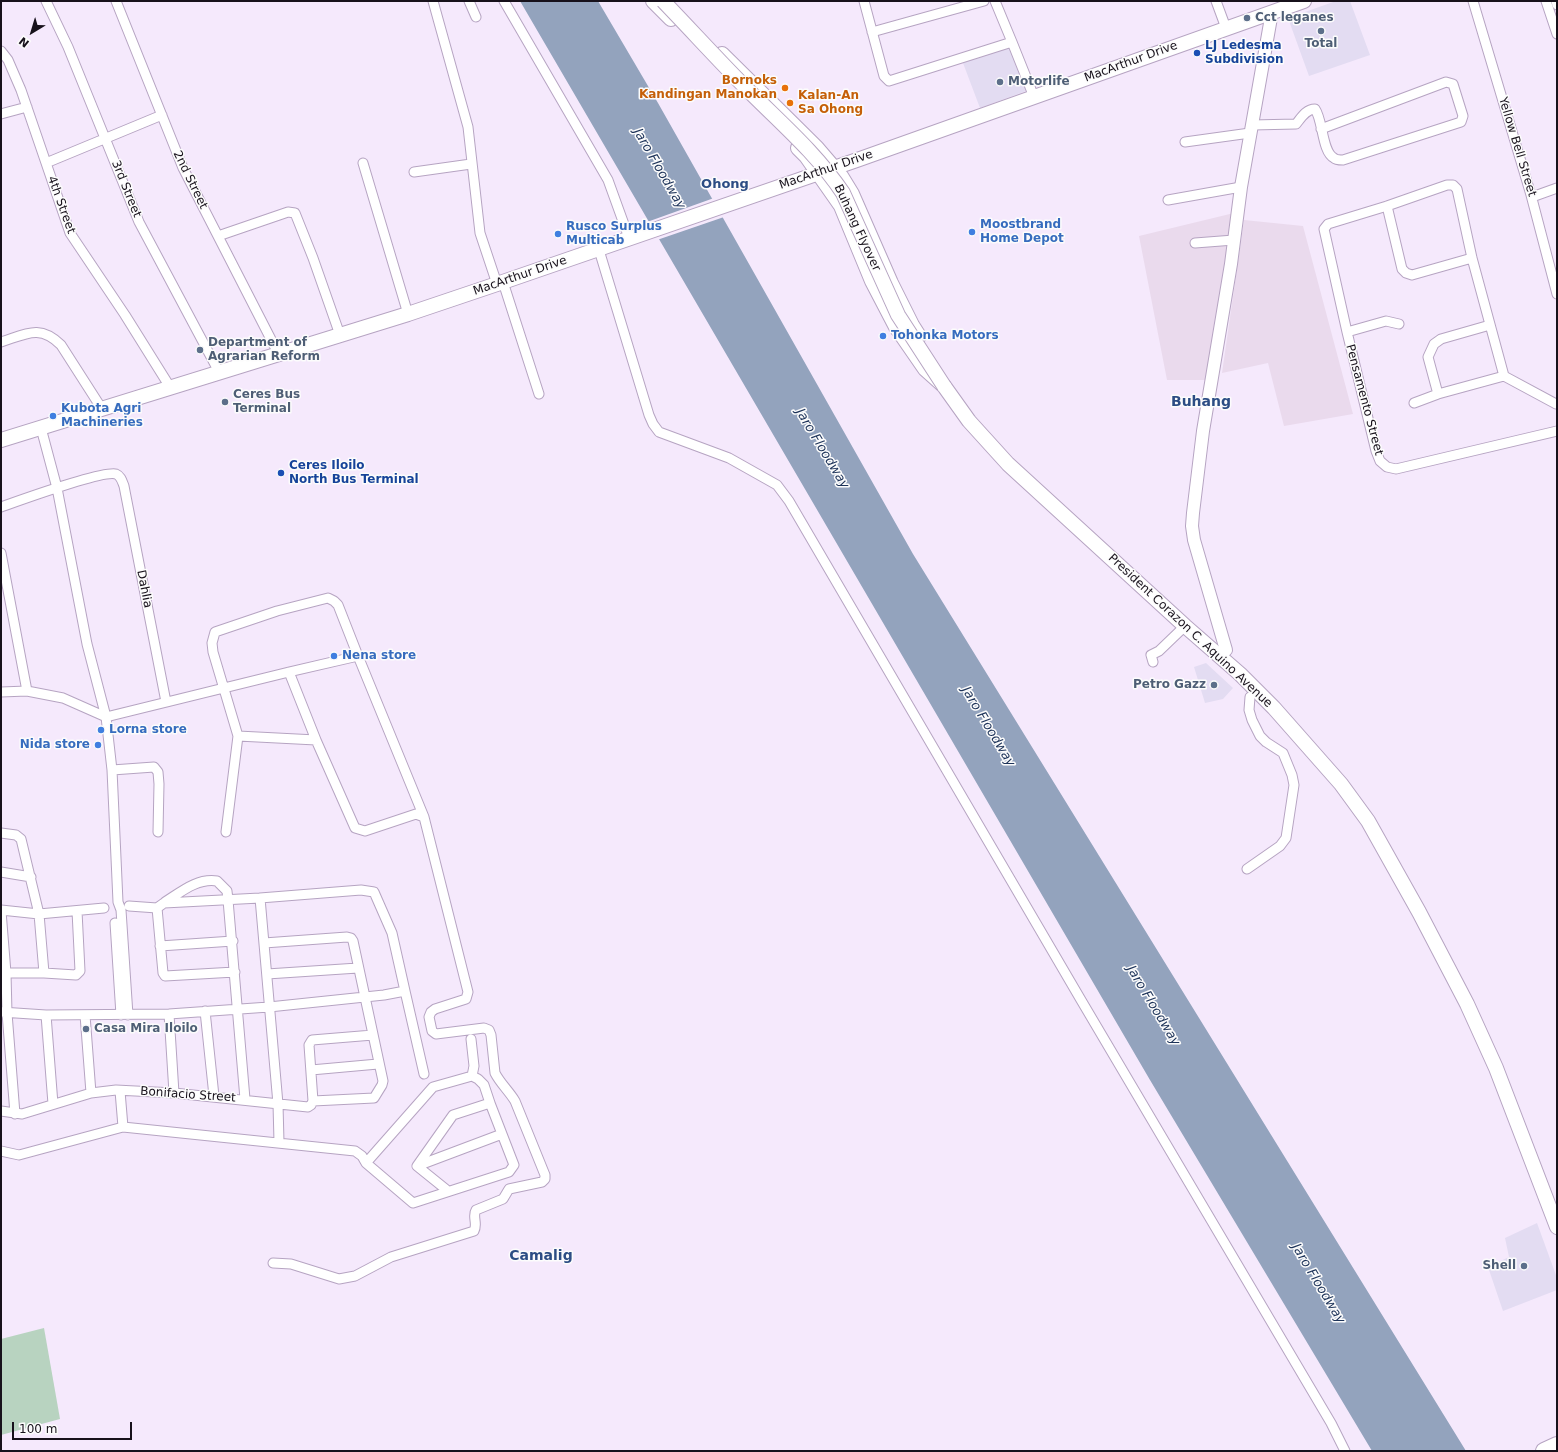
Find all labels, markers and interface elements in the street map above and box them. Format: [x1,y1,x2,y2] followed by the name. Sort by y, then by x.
[1255,11,1334,25] place label: Cct leganes
[12,12,52,52] north arrow
[1242,13,1252,23] marker: Cct leganes
[1316,26,1326,36] marker: Total
[17,34,32,50] text: N
[1305,37,1337,51] place label: Total
[1082,38,1180,86] street label: MacArthur Drive
[1205,39,1283,67] place label: LJ Ledesma Subdivision
[1192,48,1202,58] marker: LJ Ledesma Subdivision
[639,74,777,102] place label: Bornoks Kandingan Manokan
[1008,75,1070,89] place label: Motorlife
[995,77,1005,87] marker: Motorlife
[780,83,790,93] marker: Bornoks Kandingan Manokan
[798,89,863,117] place label: Kalan-An Sa Ohong
[1495,95,1539,199] street label: Yellow Bell Street
[785,98,795,108] marker: Kalan-An Sa Ohong
[630,126,688,212] water label: Jaro Floodway
[777,147,875,193] street label: MacArthur Drive
[170,148,210,212] street label: 2nd Street
[108,158,144,220] street label: 3rd Street
[44,174,78,236] street label: 4th Street
[701,177,749,193] district label: Ohong
[831,182,883,274] street label: Buhang Flyover
[980,218,1064,246] place label: Moostbrand Home Depot
[566,220,662,248] place label: Rusco Surplus Multicab
[967,227,977,237] marker: Moostbrand Home Depot
[553,229,563,239] marker: Rusco Surplus Multicab
[471,253,569,299] street label: MacArthur Drive
[891,329,999,343] place label: Tohonka Motors
[878,331,888,341] marker: Tohonka Motors
[208,336,320,364] place label: Department of Agrarian Reform
[1342,343,1386,457] street label: Pensamento Street
[195,345,205,355] marker: Department of Agrarian Reform
[233,388,300,416] place label: Ceres Bus Terminal
[1171,394,1231,410] district label: Buhang
[220,397,230,407] marker: Ceres Bus Terminal
[61,402,143,430] place label: Kubota Agri Machineries
[792,406,852,492] water label: Jaro Floodway
[48,411,58,421] marker: Kubota Agri Machineries
[289,459,419,487] place label: Ceres Iloilo North Bus Terminal
[276,468,286,478] marker: Ceres Iloilo North Bus Terminal
[1105,551,1275,711] street label: President Corazon C. Aquino Avenue
[133,569,155,609] street label: Dahlia
[342,649,416,663] place label: Nena store
[329,651,339,661] marker: Nena store
[1133,678,1206,692] place label: Petro Gazz
[1209,680,1219,690] marker: Petro Gazz
[958,684,1018,770] water label: Jaro Floodway
[109,723,187,737] place label: Lorna store
[96,725,106,735] marker: Lorna store
[20,738,90,752] place label: Nida store
[93,740,103,750] marker: Nida store
[1123,963,1183,1049] water label: Jaro Floodway
[94,1022,198,1036] place label: Casa Mira Iloilo
[81,1024,91,1034] marker: Casa Mira Iloilo
[140,1084,236,1106] street label: Bonifacio Street
[1288,1241,1348,1327] water label: Jaro Floodway
[509,1248,573,1264] district label: Camalig
[1482,1259,1516,1273] place label: Shell
[1519,1261,1529,1271] marker: Shell
[14,1414,134,1440] scale bar
[19,1422,57,1436] text: 100 m

